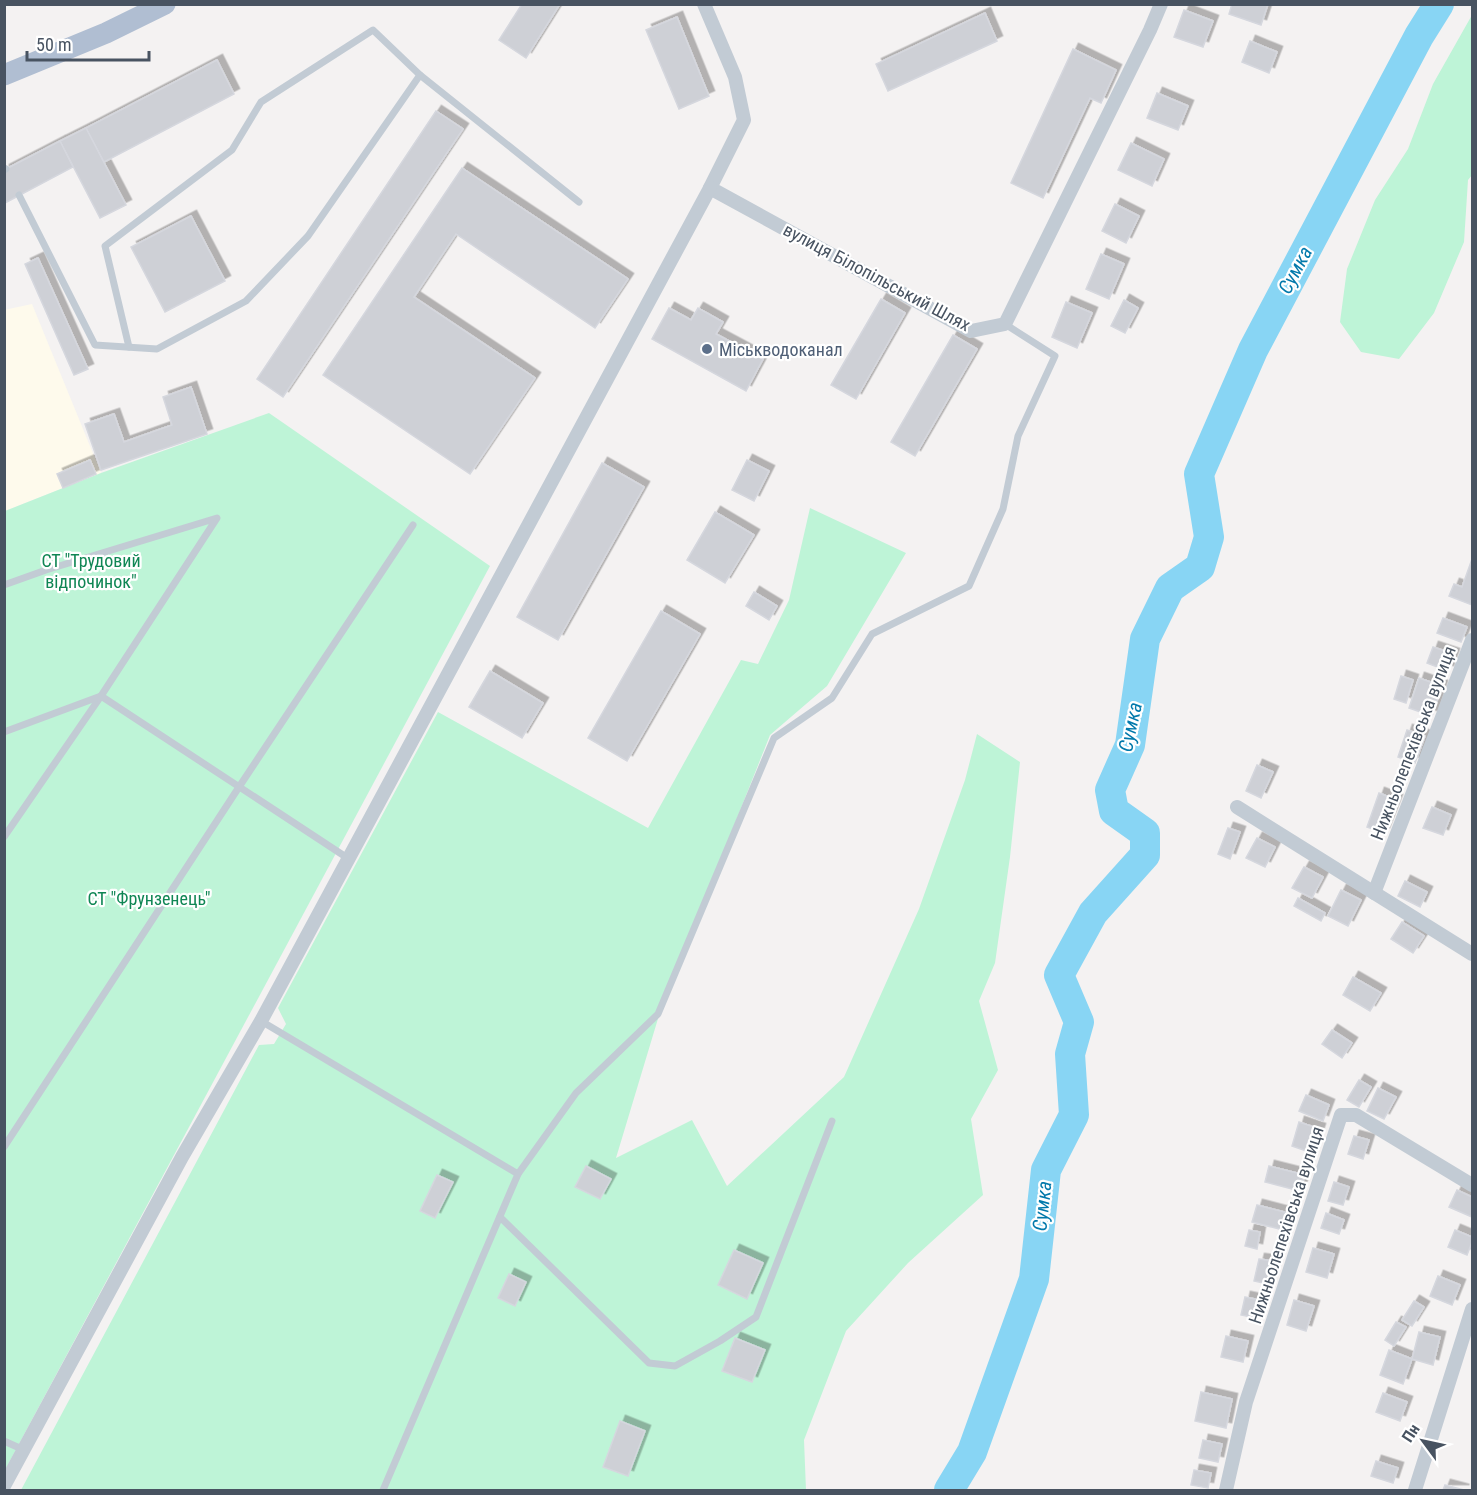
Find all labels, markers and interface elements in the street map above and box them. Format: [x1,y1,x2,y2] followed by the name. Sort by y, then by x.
[27,24,148,62] scale bar
[36,34,71,55] text: 50 m
[780,219,974,335] street label: вулиця Білопільський Шлях
[1273,242,1317,298] water label: Сумка
[719,339,843,360] place label: Міськводоканал
[700,342,714,356] marker: Міськводоканал
[41,550,141,592] park label: СТ "Трудовий відпочинок"
[1366,643,1460,843] street label: Нижньолепехівська вулиця
[1113,700,1147,754] water label: Сумка
[87,888,211,909] park label: СТ "Фрунзенець"
[1244,1124,1328,1326] street label: Нижньолепехівська вулиця
[1027,1180,1057,1232] water label: Сумка
[1393,1411,1453,1471] north arrow
[1398,1420,1424,1446] text: Пн

